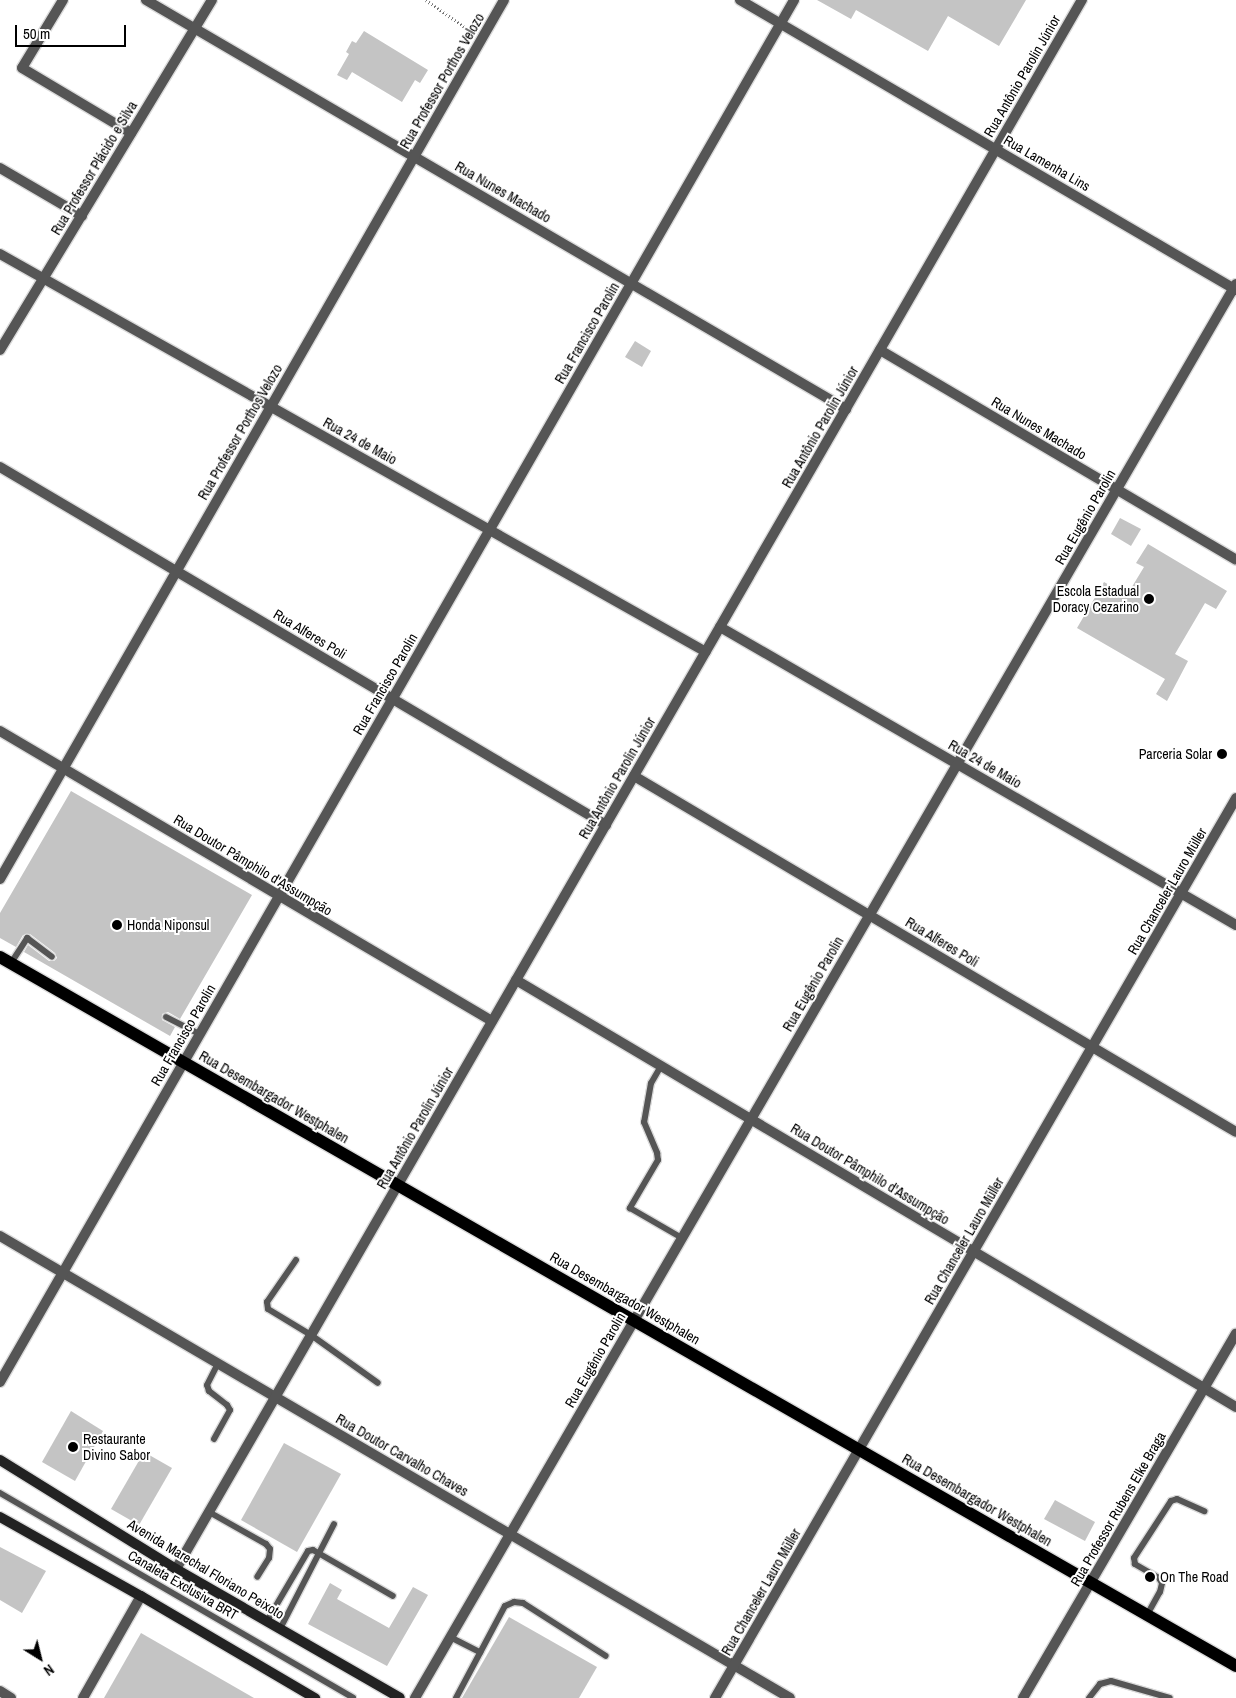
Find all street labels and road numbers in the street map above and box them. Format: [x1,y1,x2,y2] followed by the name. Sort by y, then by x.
[396,10,488,152] street label: Rua Professor Porthos Velozo
[980,12,1064,140] street label: Rua Antônio Parolin Júnior
[47,98,141,238] street label: Rua Professor Plácido e Silva
[1001,131,1093,195] street label: Rua Lamenha Lins
[452,158,554,226] street label: Rua Nunes Machado
[551,279,623,387] street label: Rua Francisco Parolin
[194,361,286,503] street label: Rua Professor Porthos Velozo
[778,363,862,491] street label: Rua Antônio Parolin Júnior
[988,393,1090,463] street label: Rua Nunes Machado
[320,414,400,468] street label: Rua 24 de Maio
[1051,467,1119,567] street label: Rua Eugênio Parolin
[270,605,350,663] street label: Rua Alferes Poli
[349,630,421,738] street label: Rua Francisco Parolin
[575,714,659,842] street label: Rua Antônio Parolin Júnior
[945,736,1025,792] street label: Rua 24 de Maio
[171,811,335,919] street label: Rua Doutor Pâmphilo d'Assumpção
[1124,825,1210,957] street label: Rua Chanceler Lauro Müller
[902,913,982,971] street label: Rua Alferes Poli
[779,934,847,1034] street label: Rua Eugênio Parolin
[147,981,219,1089] street label: Rua Francisco Parolin
[196,1047,352,1147] street label: Rua Desembargador Westphalen
[373,1064,457,1192] street label: Rua Antônio Parolin Júnior
[788,1120,952,1228] street label: Rua Doutor Pâmphilo d'Assumpção
[921,1175,1007,1307] street label: Rua Chanceler Lauro Müller
[547,1248,703,1348] street label: Rua Desembargador Westphalen
[561,1310,629,1410] street label: Rua Eugênio Parolin
[333,1410,471,1500] street label: Rua Doutor Carvalho Chaves
[1067,1429,1169,1589] street label: Rua Professor Rubens Elke Braga
[899,1450,1055,1550] street label: Rua Desembargador Westphalen
[125,1516,287,1622] street label: Avenida Marechal Floriano Peixoto
[718,1526,804,1658] street label: Rua Chanceler Lauro Müller
[125,1547,241,1623] street label: Canaleta Exclusiva BRT

